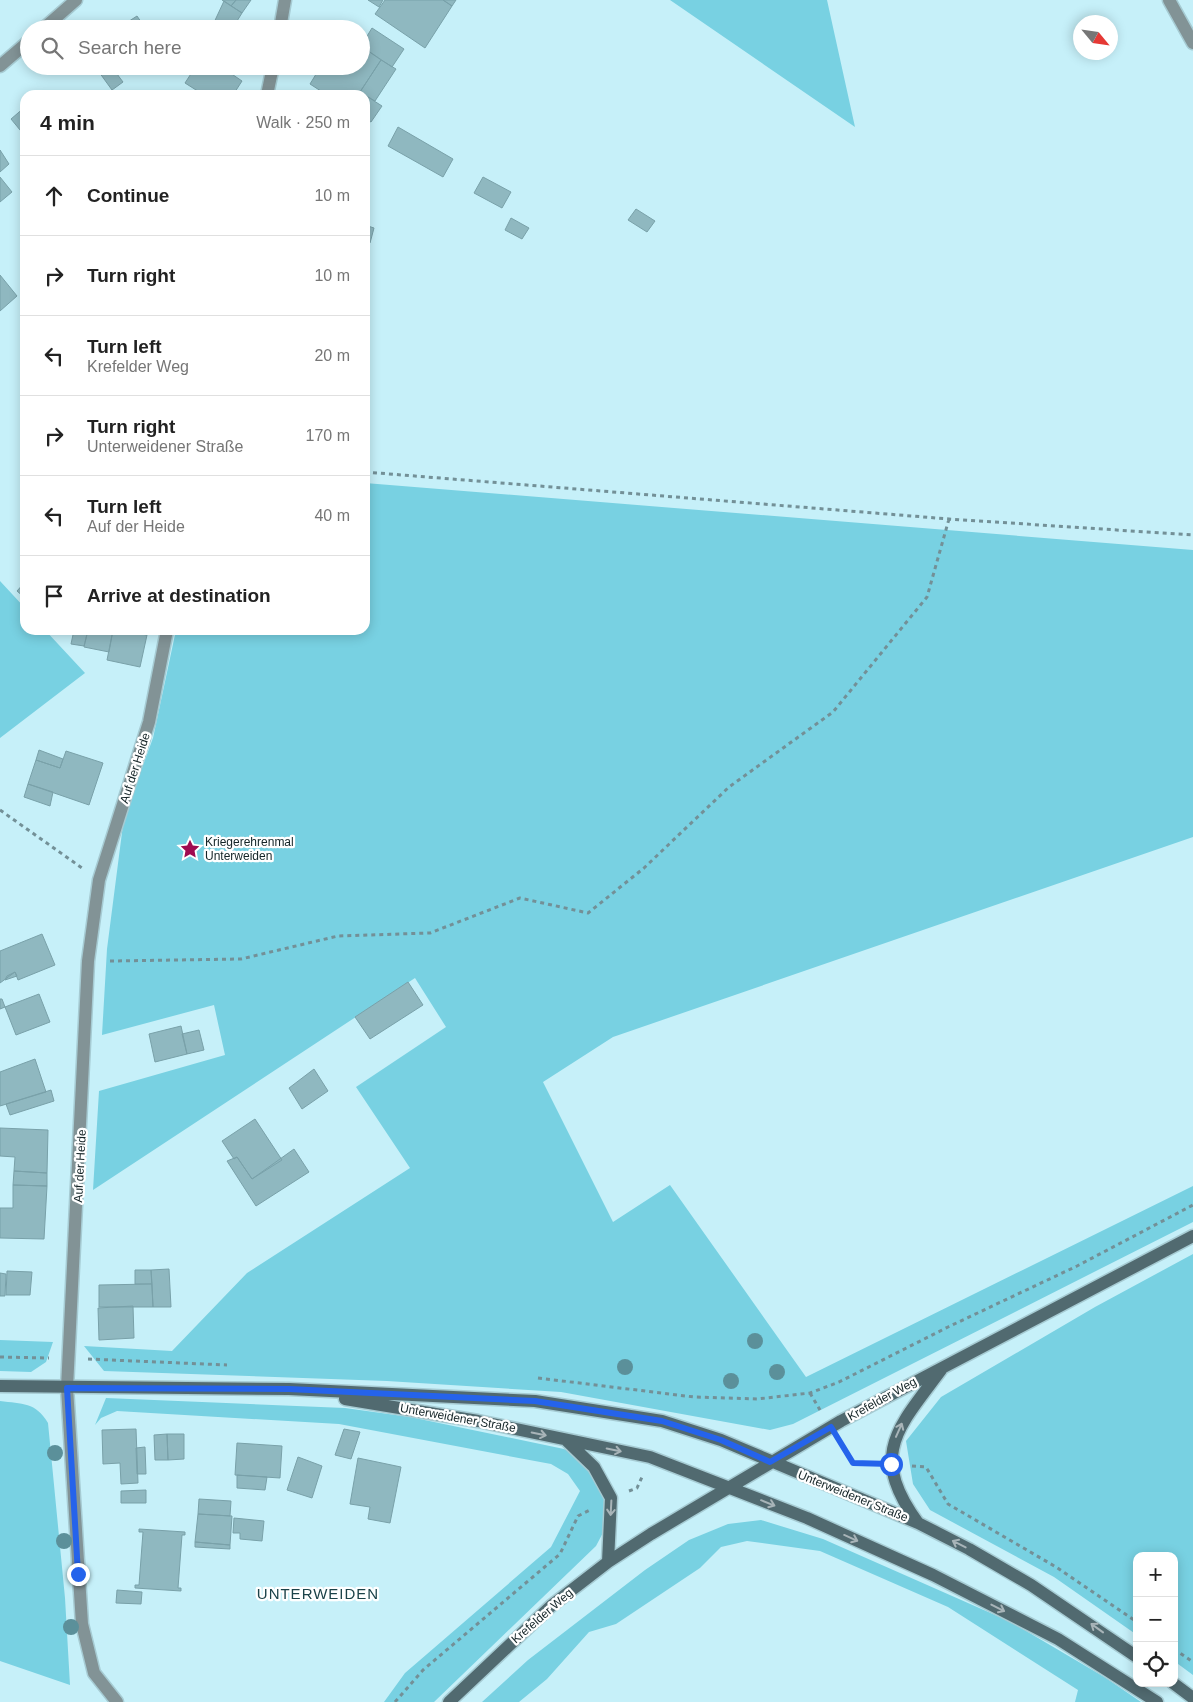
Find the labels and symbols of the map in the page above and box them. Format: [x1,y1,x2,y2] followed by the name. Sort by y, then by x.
[1073,15,1118,60] north arrow
[117,731,153,805] street label: Auf der Heide
[205,835,294,863] place label: Kriegerehrenmal Unterweiden
[179,838,201,860] place icon: Kriegerehrenmal Unterweiden
[71,1129,89,1203] street label: Auf der Heide
[845,1374,919,1424] street label: Krefelder Weg
[399,1401,517,1435] street label: Unterweidener Straße
[895,1423,905,1438] one-way arrow
[531,1430,547,1439] one-way arrow
[606,1446,622,1455] one-way arrow
[880,1453,903,1476] route start
[796,1468,910,1525] street label: Unterweidener Straße
[606,1499,615,1515] one-way arrow
[760,1499,775,1508] one-way arrow
[843,1534,858,1544] one-way arrow
[952,1538,967,1548] one-way arrow
[67,1563,90,1586] route end
[257,1585,379,1602] district label: UNTERWEIDEN
[509,1586,575,1646] street label: Krefelder Weg
[990,1604,1005,1613] one-way arrow
[1091,1623,1104,1634] one-way arrow

